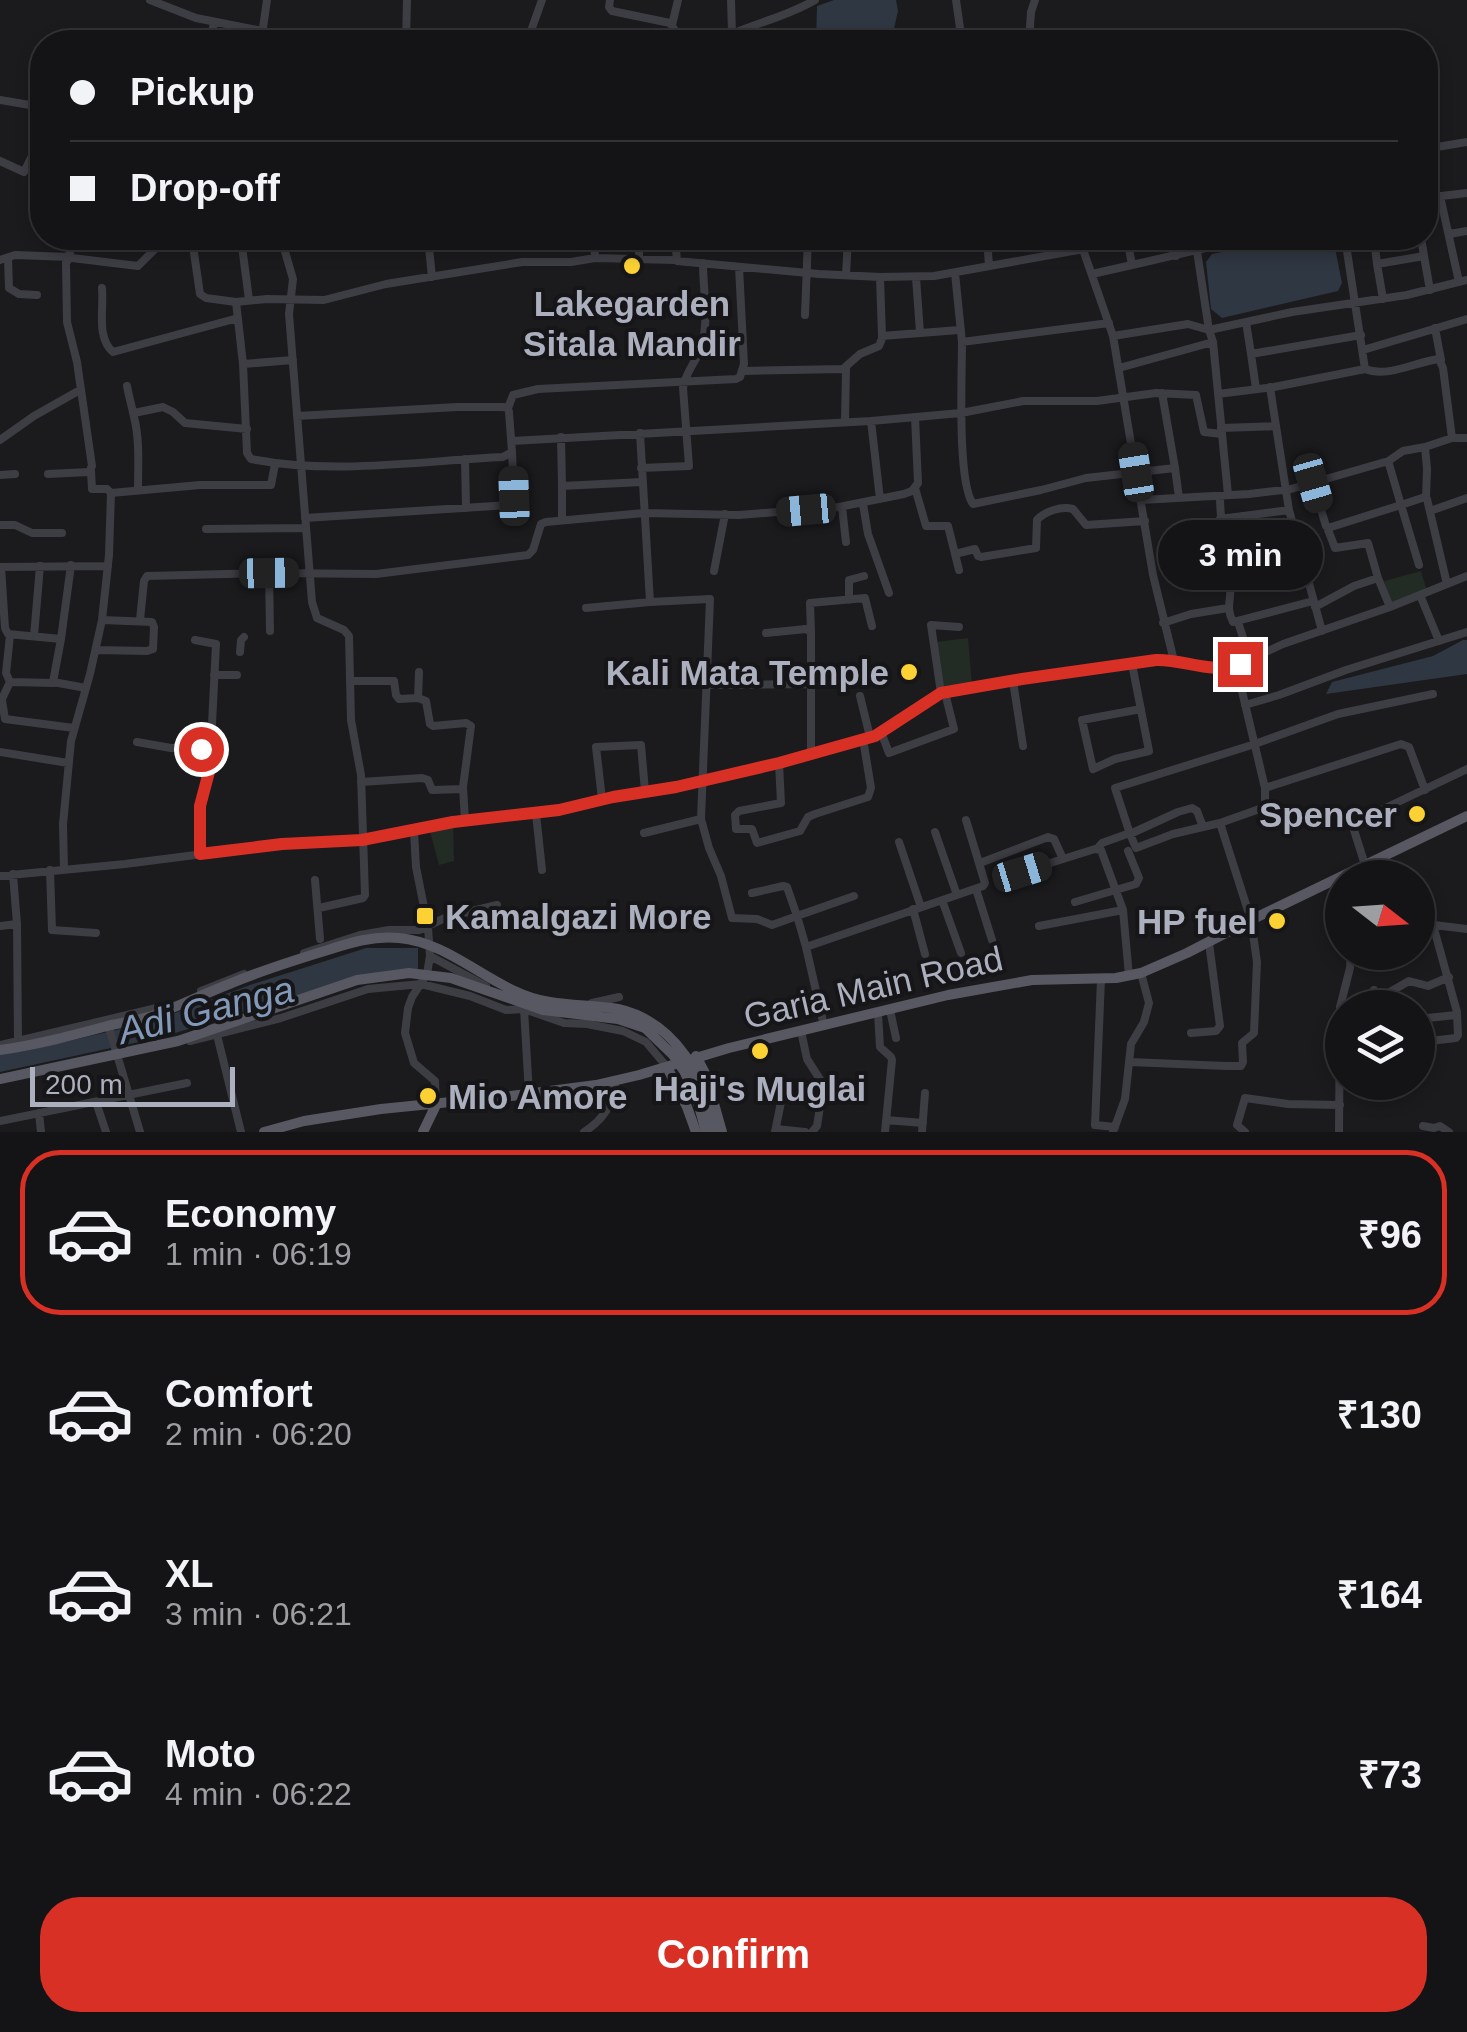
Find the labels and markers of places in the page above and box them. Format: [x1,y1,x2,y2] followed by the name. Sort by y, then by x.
[621,255,643,277] marker: Lakegarden Sitala Mandir
[523,284,741,363] place label: Lakegarden Sitala Mandir
[606,653,889,692] place label: Kali Mata Temple
[898,661,920,683] marker: Kali Mata Temple
[1259,795,1397,834] place label: Spencer
[1406,803,1428,825] marker: Spencer
[445,897,711,936] place label: Kamalgazi More
[1137,902,1257,941] place label: HP fuel
[414,905,436,927] marker: Kamalgazi More
[1266,910,1288,932] marker: HP fuel
[749,1040,771,1062] marker: Haji's Muglai
[654,1069,866,1108] place label: Haji's Muglai
[448,1077,628,1116] place label: Mio Amore
[417,1085,439,1107] marker: Mio Amore

